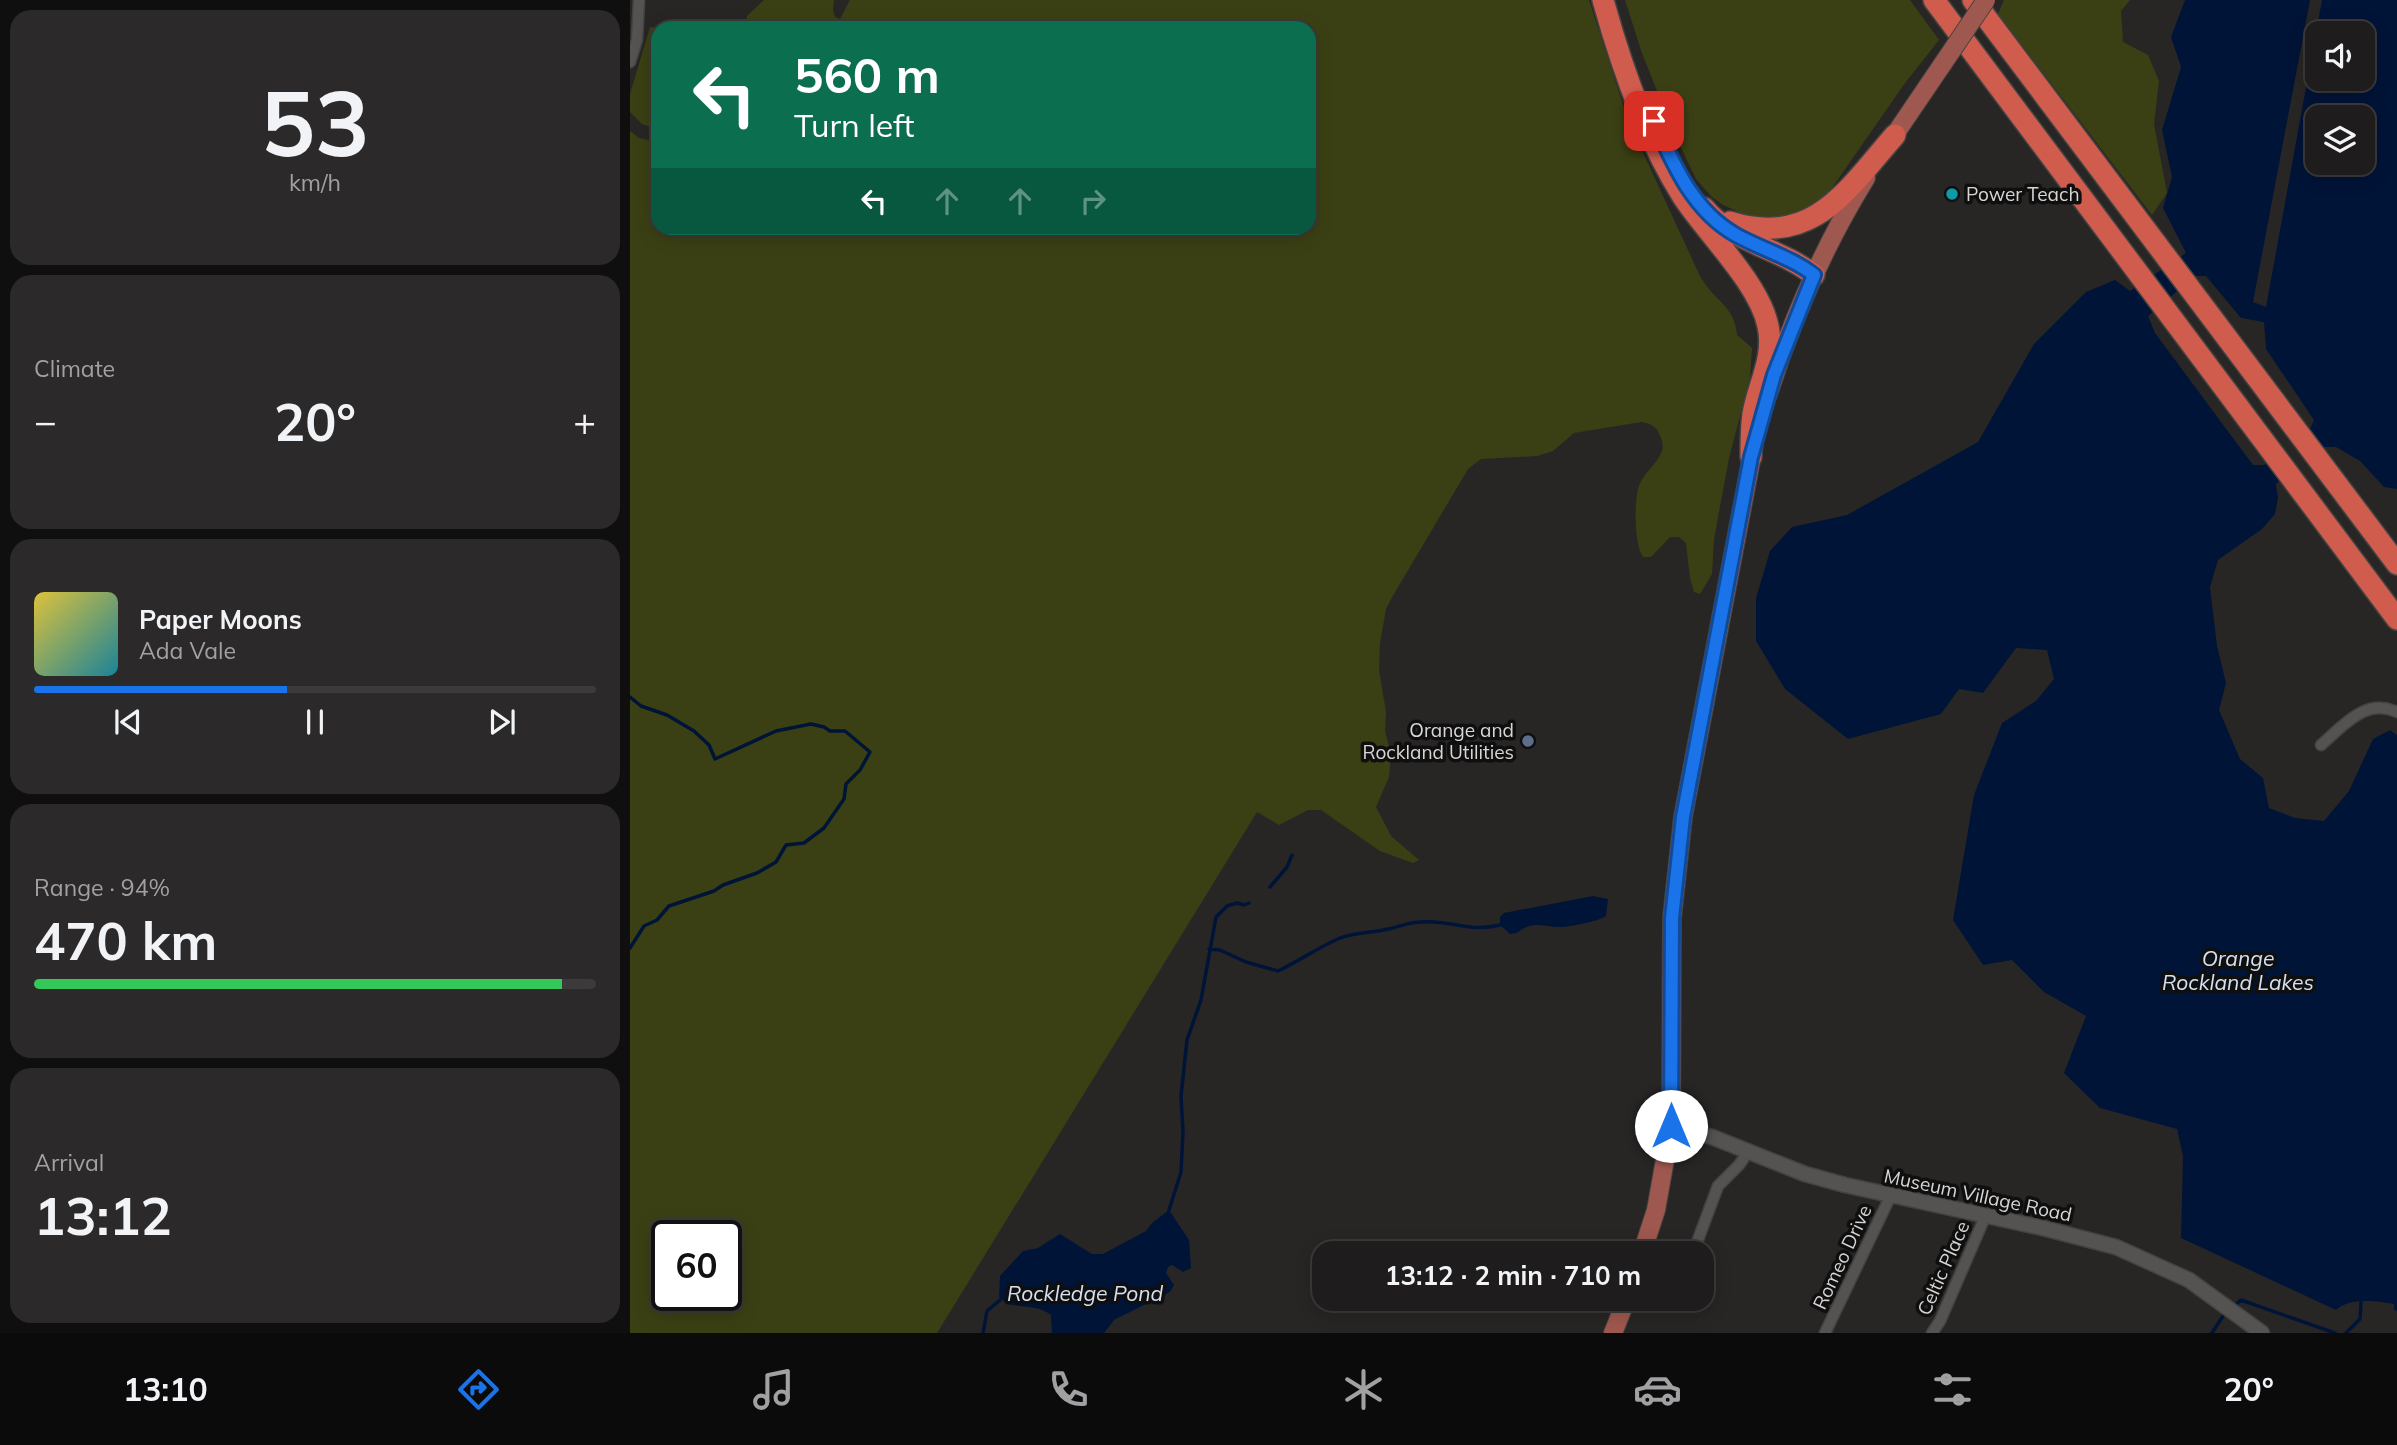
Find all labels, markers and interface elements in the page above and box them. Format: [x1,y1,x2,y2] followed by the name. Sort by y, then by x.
[2305,21,2375,175] map controls
[2305,21,2375,91] button: sound
[794,44,940,105] text: 560 m
[679,49,770,140] icon: left
[260,65,370,179] text: 53
[1624,91,1684,151] pin
[1635,102,1673,140] icon: arrive
[794,105,914,145] text: Turn left
[2305,105,2375,175] button: layers
[289,168,341,197] text: km/h
[855,182,893,220] icon: left
[928,182,966,220] icon: ahead
[1001,182,1039,220] icon: ahead
[1074,182,1112,220] icon: right
[1966,182,2080,206] place label: Power Teach
[1944,186,1960,202] marker: Power Teach
[34,354,115,383] text: Climate
[274,389,356,454] text: 20°
[34,397,57,445] text: −
[573,397,596,445] text: +
[139,603,302,636] text: Paper Moons
[139,636,236,665] text: Ada Vale
[109,703,147,741] icon: previous
[296,703,334,741] icon: pause
[483,703,521,741] icon: next
[1363,718,1514,764] place label: Orange and Rockland Utilities
[1520,733,1536,749] marker: Orange and Rockland Utilities
[34,873,170,902] text: Range · 94%
[34,908,217,973] text: 470 km
[2162,945,2314,995] water label: Orange Rockland Lakes
[1634,1089,1708,1163] position arrow
[34,1148,104,1177] text: Arrival
[1882,1163,2074,1227] street label: Museum Village Road
[34,1183,172,1248] text: 13:12
[1807,1201,1877,1313] street label: Romeo Drive
[1912,1217,1974,1319] street label: Celtic Place
[651,1220,742,1311] speed limit sign: 60
[1385,1259,1641,1292] text: 13:12 · 2 min · 710 m
[1007,1280,1163,1306] water label: Rockledge Pond
[454,1365,503,1414] icon: directions
[749,1365,798,1414] icon: music
[1044,1365,1093,1414] icon: phone
[1339,1365,1388,1414] icon: climate
[1633,1365,1682,1414] icon: car
[1928,1365,1977,1414] icon: filters
[123,1369,208,1409] text: 13:10
[2223,1369,2274,1409] text: 20°

